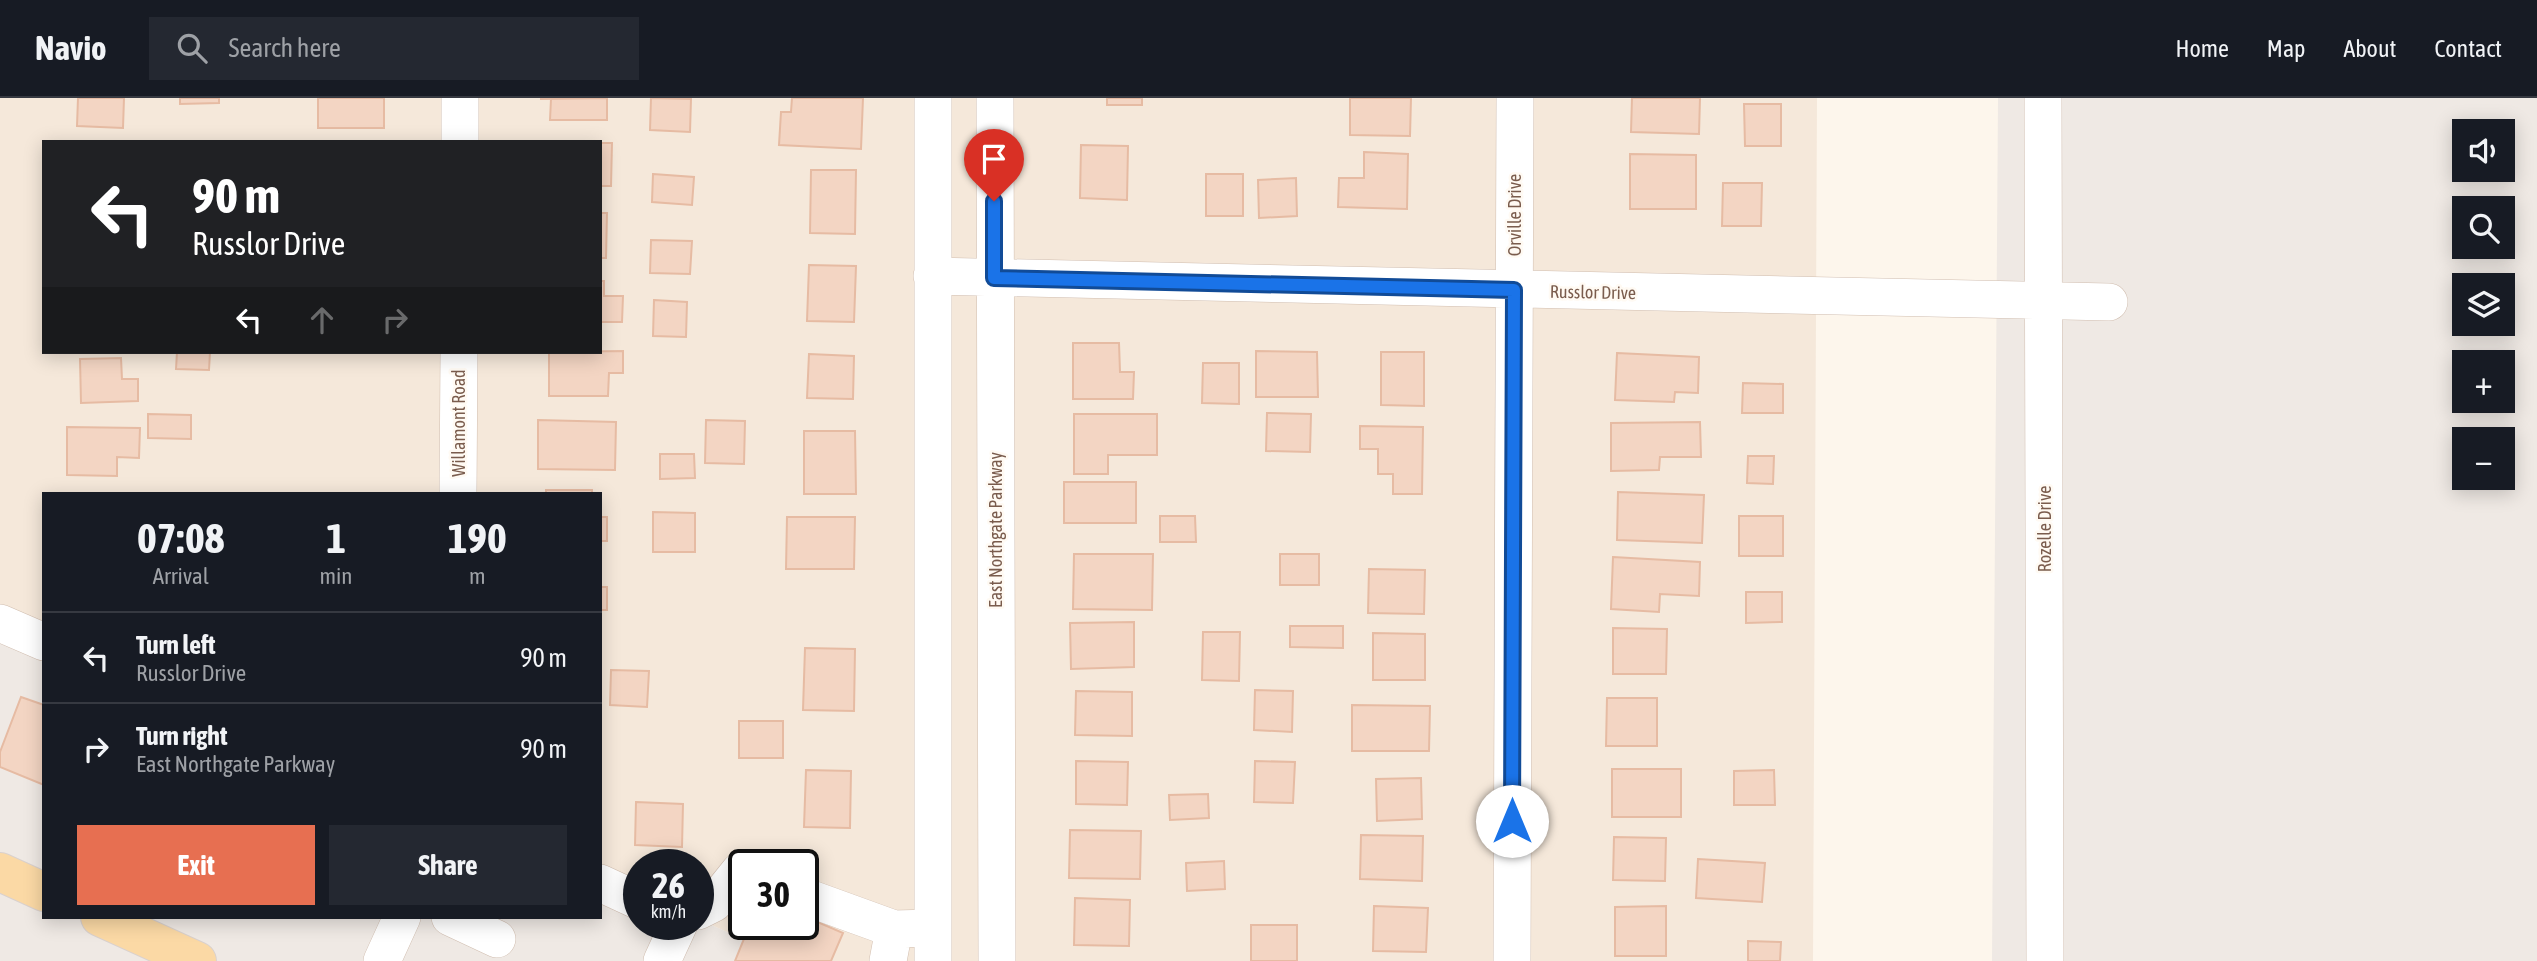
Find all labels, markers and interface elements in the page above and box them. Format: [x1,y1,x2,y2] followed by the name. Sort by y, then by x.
[149,17,639,80] search box
[35,29,107,67] text: Navio
[173,29,211,67] icon: search
[229,33,341,63] text: Search here
[2175,35,2229,62] text: Home
[2267,35,2305,62] text: Map
[2343,35,2396,62] text: About
[2434,35,2502,62] text: Contact
[2452,119,2515,490] map controls
[2452,119,2515,182] button: sound
[964,129,1024,201] pin
[975,140,1013,178] icon: arrive
[192,167,280,223] text: 90 m
[77,168,168,259] icon: left
[1504,174,1525,256] street label: Orville Drive
[2452,196,2515,259] button: search
[192,225,345,262] text: Russlor Drive
[2452,273,2515,336] button: layers
[1550,281,1636,303] street label: Russlor Drive
[230,301,268,339] icon: left
[303,301,341,339] icon: ahead
[376,301,414,339] icon: right
[2452,350,2515,413] button: +
[448,369,469,477] street label: Willamont Road
[2452,427,2515,490] button: −
[985,452,1006,608] street label: East Northgate Parkway
[2034,486,2055,572] street label: Rozelle Drive
[137,514,224,562] text: 07:08
[326,514,346,562] text: 1
[448,514,507,562] text: 190
[153,563,209,589] text: Arrival
[320,563,353,589] text: min
[469,563,486,589] text: m
[136,630,216,660] text: Turn left
[77,639,115,677] icon: left
[520,643,567,673] text: 90 m
[136,660,246,686] text: Russlor Drive
[136,721,227,751] text: Turn right
[77,730,115,768] icon: right
[520,734,567,764] text: 90 m
[136,751,335,777] text: East Northgate Parkway
[1475,784,1549,858] position arrow
[77,825,315,905] button: Exit
[329,825,567,905] button: Share
[728,849,819,940] speed limit sign: 30
[652,865,685,905] text: 26
[651,901,686,922] text: km/h

